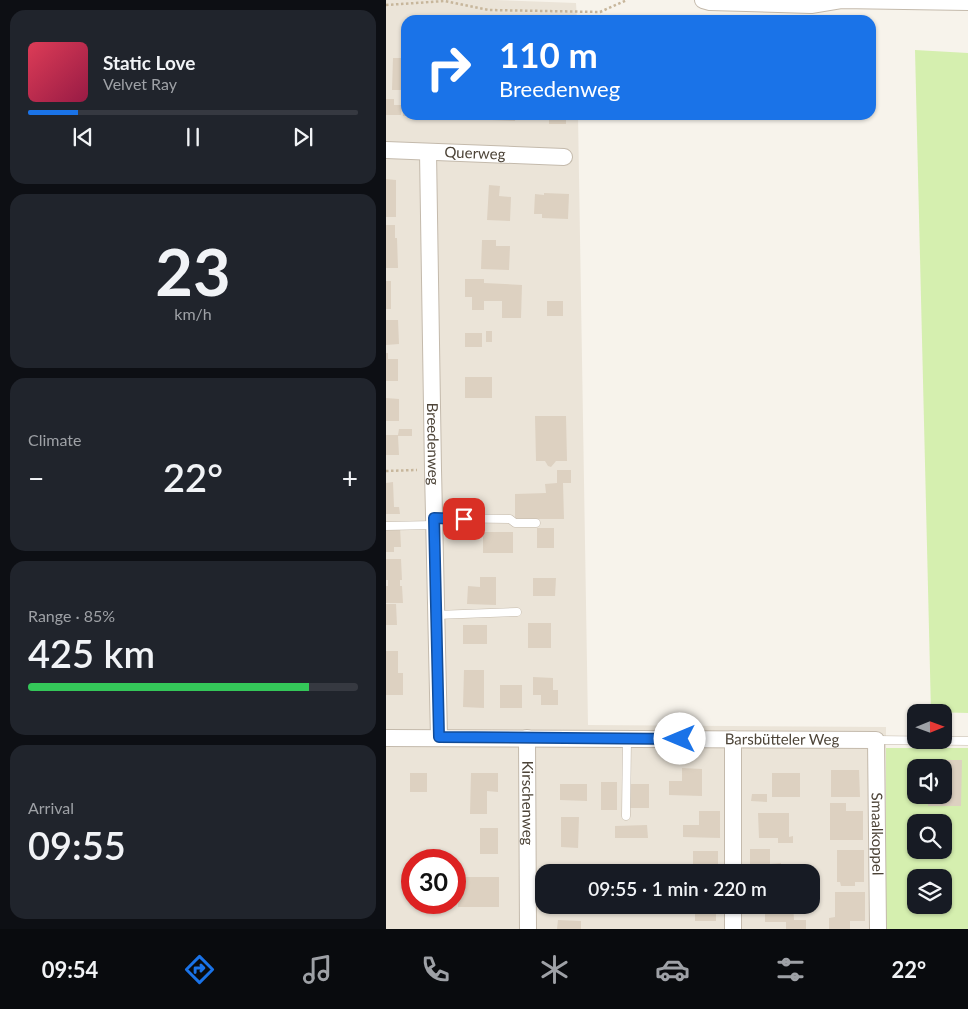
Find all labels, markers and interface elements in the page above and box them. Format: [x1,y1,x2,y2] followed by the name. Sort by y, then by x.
[499,33,598,75] text: 110 m
[416,35,481,100] icon: right
[103,51,195,74] text: Static Love
[103,74,177,93] text: Velvet Ray
[499,75,620,102] text: Breedenweg
[69,123,97,151] icon: previous
[179,123,207,151] icon: pause
[289,123,317,151] icon: next
[444,142,506,163] street label: Querweg
[155,232,231,310] text: 23
[174,304,212,323] text: km/h
[424,402,443,486] street label: Breedenweg
[28,430,81,449] text: Climate
[163,454,223,500] text: 22°
[28,461,44,495] text: −
[342,461,358,495] text: +
[443,498,485,540] pin
[450,505,478,533] icon: arrive
[28,606,115,625] text: Range · 85%
[28,630,155,676] text: 425 km
[907,704,952,749] north arrow
[907,704,952,914] map controls
[653,712,705,764] position arrow
[725,729,840,748] street label: Barsbütteler Weg
[907,759,952,804] button: sound
[519,761,538,846] street label: Kirschenweg
[869,792,887,875] street label: Smaalkoppel
[28,798,74,817] text: Arrival
[907,814,952,859] button: search
[28,822,126,868] text: 09:55
[401,849,466,914] speed limit sign: 30
[907,869,952,914] button: layers
[588,877,767,900] text: 09:55 · 1 min · 220 m
[182,952,217,987] icon: directions
[300,952,335,987] icon: music
[418,952,453,987] icon: phone
[537,952,572,987] icon: climate
[655,952,690,987] icon: car
[773,952,808,987] icon: filters
[42,956,98,983] text: 09:54
[892,956,926,983] text: 22°

